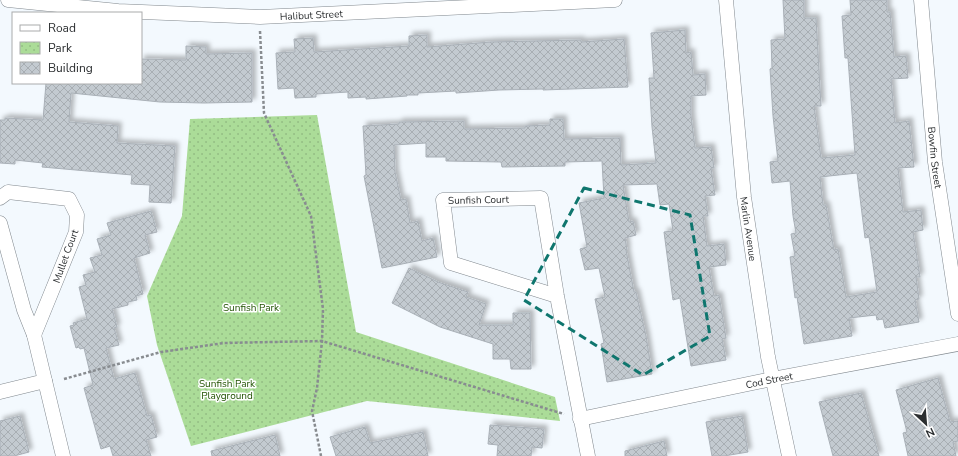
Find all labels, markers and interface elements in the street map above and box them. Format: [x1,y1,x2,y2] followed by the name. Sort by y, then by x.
[279,7,344,24] street label: Halibut Street
[12,12,142,84] legend
[48,20,76,36] text: Road
[48,40,73,56] text: Park
[48,60,93,76] text: Building
[924,126,945,190] street label: Bowfin Street
[448,193,510,208] street label: Sunfish Court
[736,196,760,262] street label: Marlin Avenue
[50,227,82,285] street label: Mullet Court
[223,301,280,315] park label: Sunfish Park
[744,369,794,392] street label: Cod Street
[199,377,256,403] park label: Sunfish Park Playground
[906,404,946,444] north arrow
[923,424,937,441] text: N

